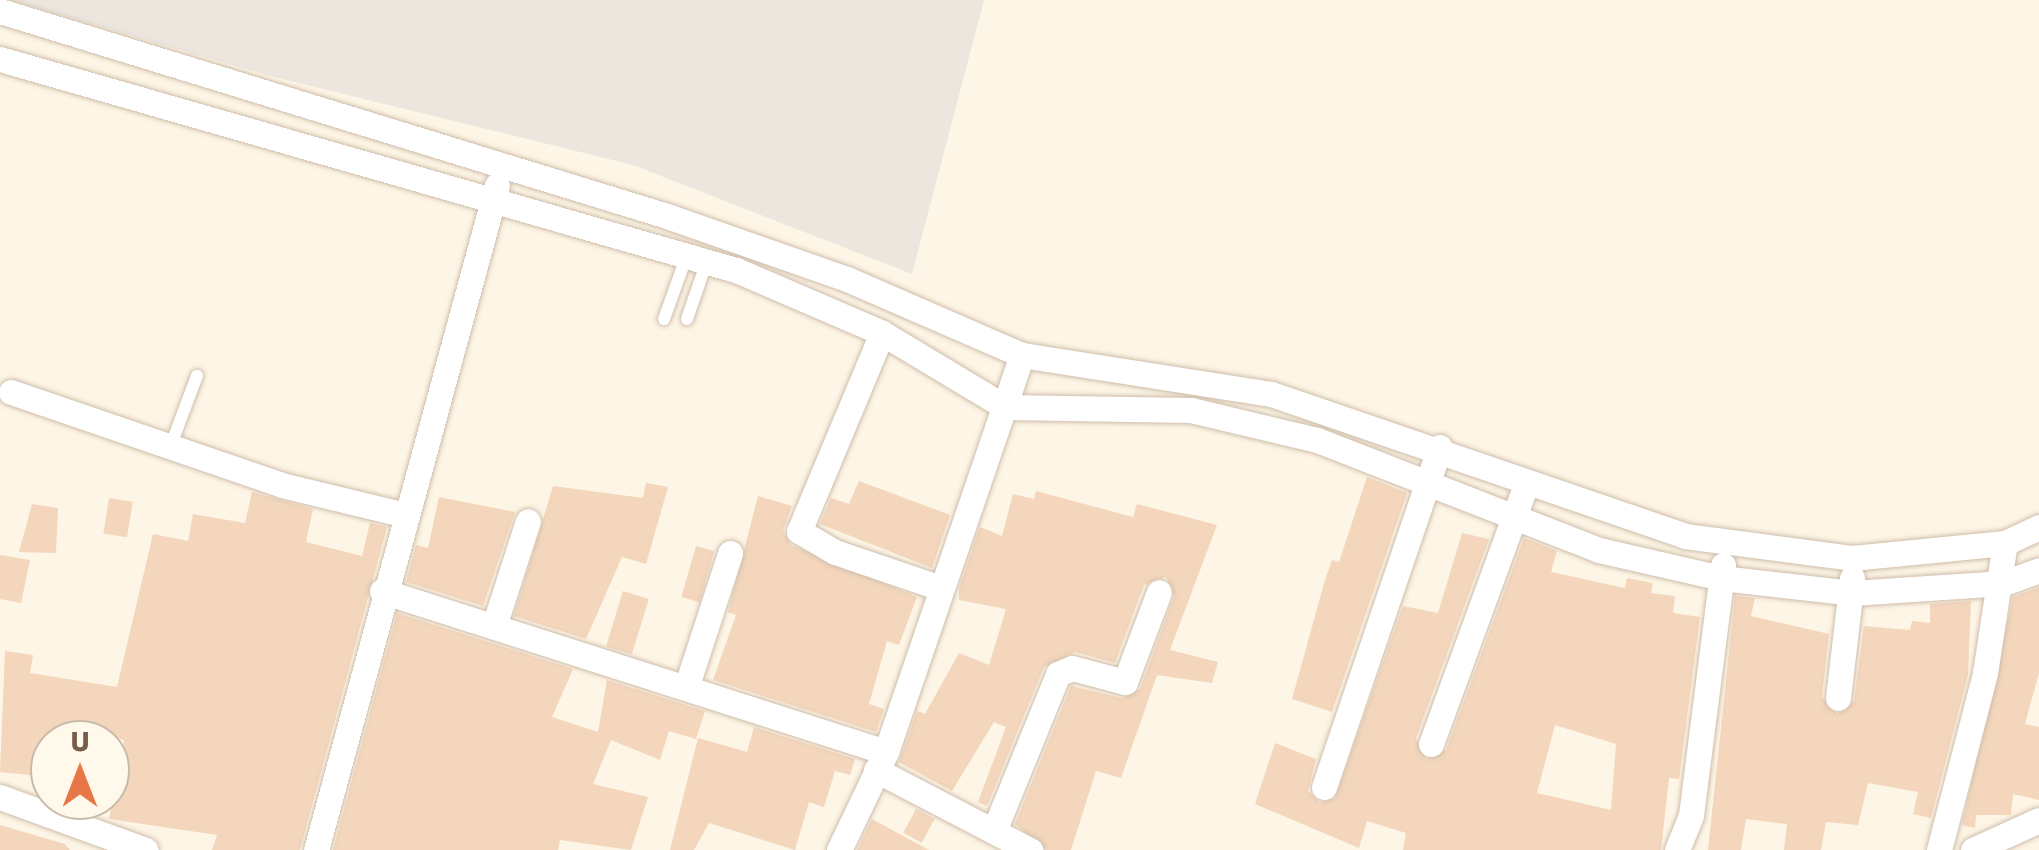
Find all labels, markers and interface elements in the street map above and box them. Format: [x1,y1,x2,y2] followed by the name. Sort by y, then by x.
[30,720,130,820] north arrow
[70,721,90,762] text: U

